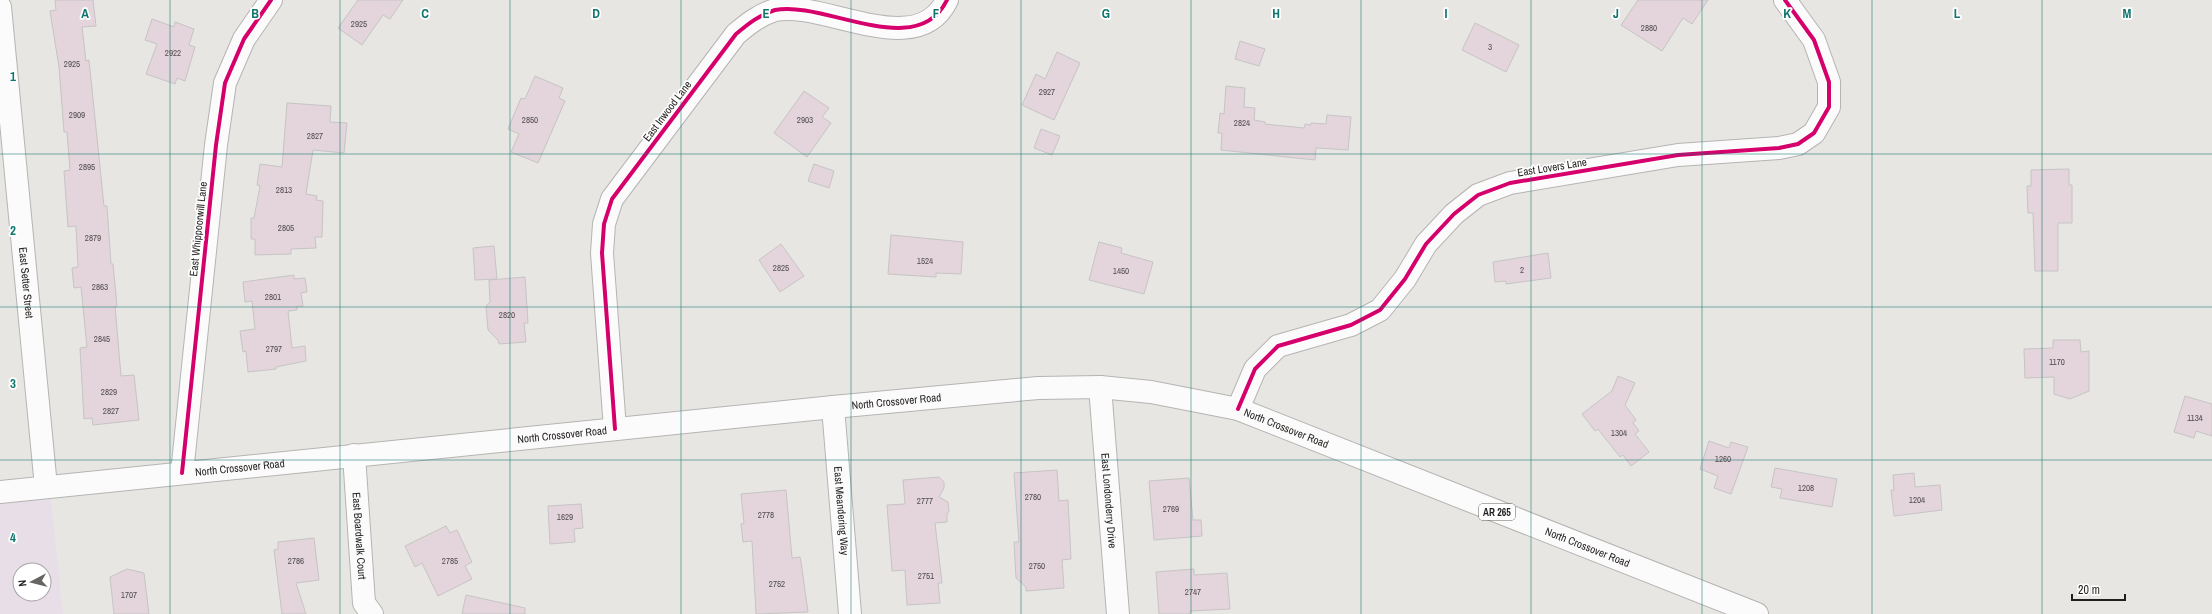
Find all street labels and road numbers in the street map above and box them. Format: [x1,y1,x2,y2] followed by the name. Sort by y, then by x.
[640,78,694,144] street label: East Inwood Lane
[1516,155,1588,179] street label: East Lovers Lane
[186,181,210,277] street label: East Whippoorwill Lane
[16,247,37,319] street label: East Setter Street
[851,390,942,412] street label: North Crossover Road
[1242,405,1331,451] street label: North Crossover Road
[517,423,608,446] street label: North Crossover Road
[1098,452,1120,549] street label: East Londonderry Drive
[194,456,285,479] street label: North Crossover Road
[831,466,852,556] street label: East Meandering Way
[350,492,369,580] street label: East Boardwalk Court
[1479,504,1515,520] road number: AR 265
[1543,524,1632,570] street label: North Crossover Road

